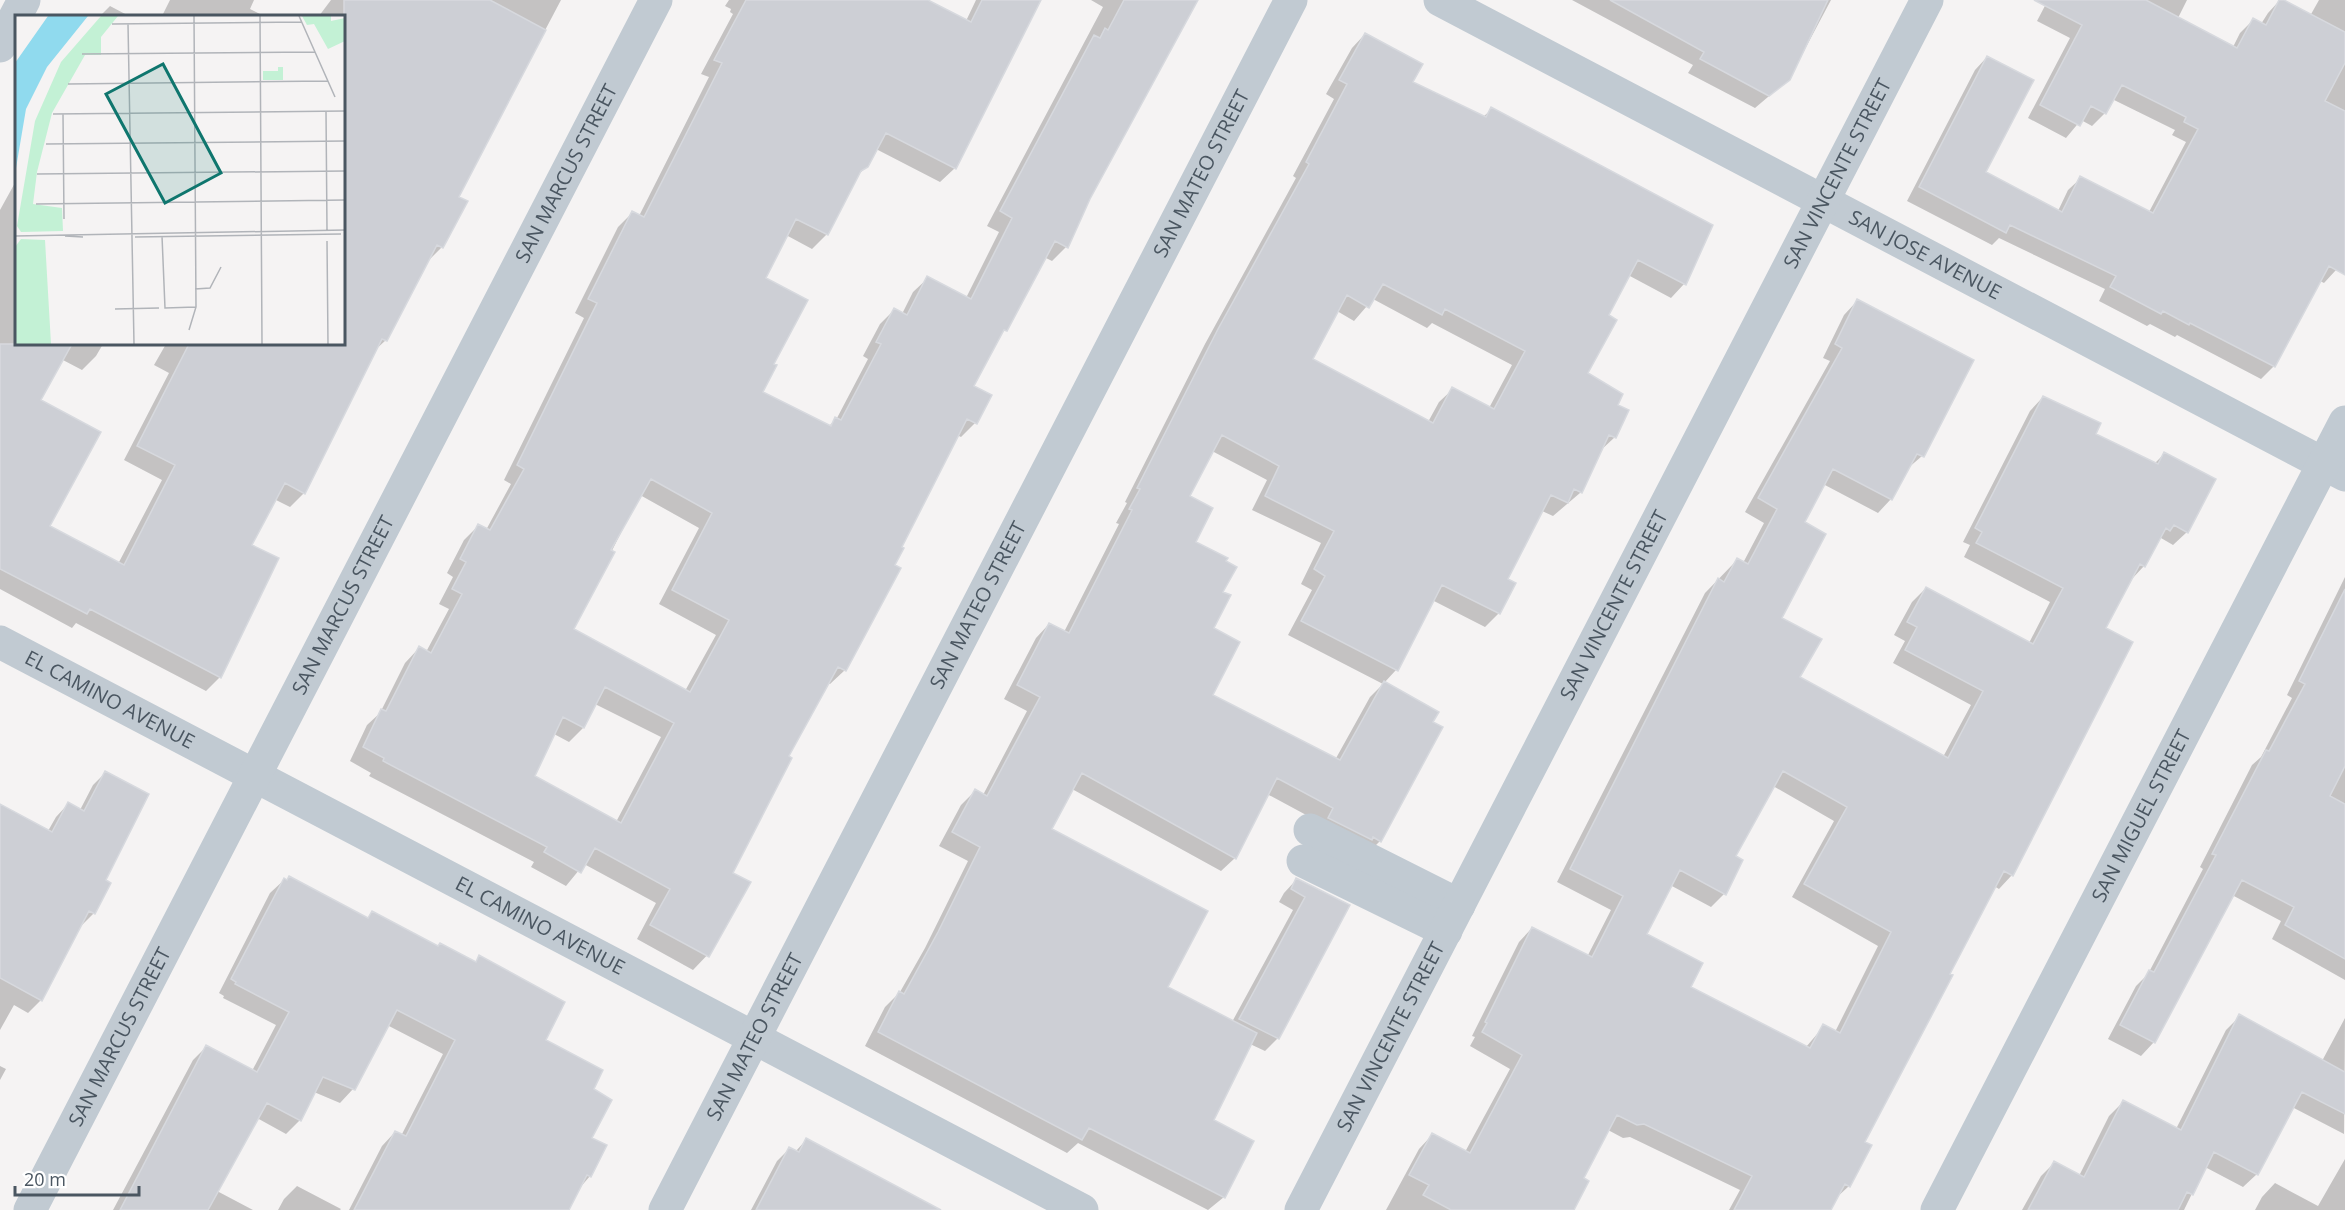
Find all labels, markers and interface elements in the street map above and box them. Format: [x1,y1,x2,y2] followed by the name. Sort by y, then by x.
[15,15,345,345] inset map
[1777,74,1897,273] street label: SAN VINCENTE STREET
[508,79,623,267] street label: SAN MARCUS STREET
[1146,85,1255,262] street label: SAN MATEO STREET
[1845,203,2006,305] street label: SAN JOSE AVENUE
[1553,505,1674,704] street label: SAN VINCENTE STREET
[285,511,400,699] street label: SAN MARCUS STREET
[923,517,1032,693] street label: SAN MATEO STREET
[21,644,200,755] street label: EL CAMINO AVENUE
[2085,724,2197,906] street label: SAN MIGUEL STREET
[451,869,630,981] street label: EL CAMINO AVENUE
[1330,937,1450,1136] street label: SAN VINCENTE STREET
[62,943,177,1131] street label: SAN MARCUS STREET
[700,948,809,1125] street label: SAN MATEO STREET
[15,1159,140,1197] scale bar
[24,1167,66,1191] text: 20 m

